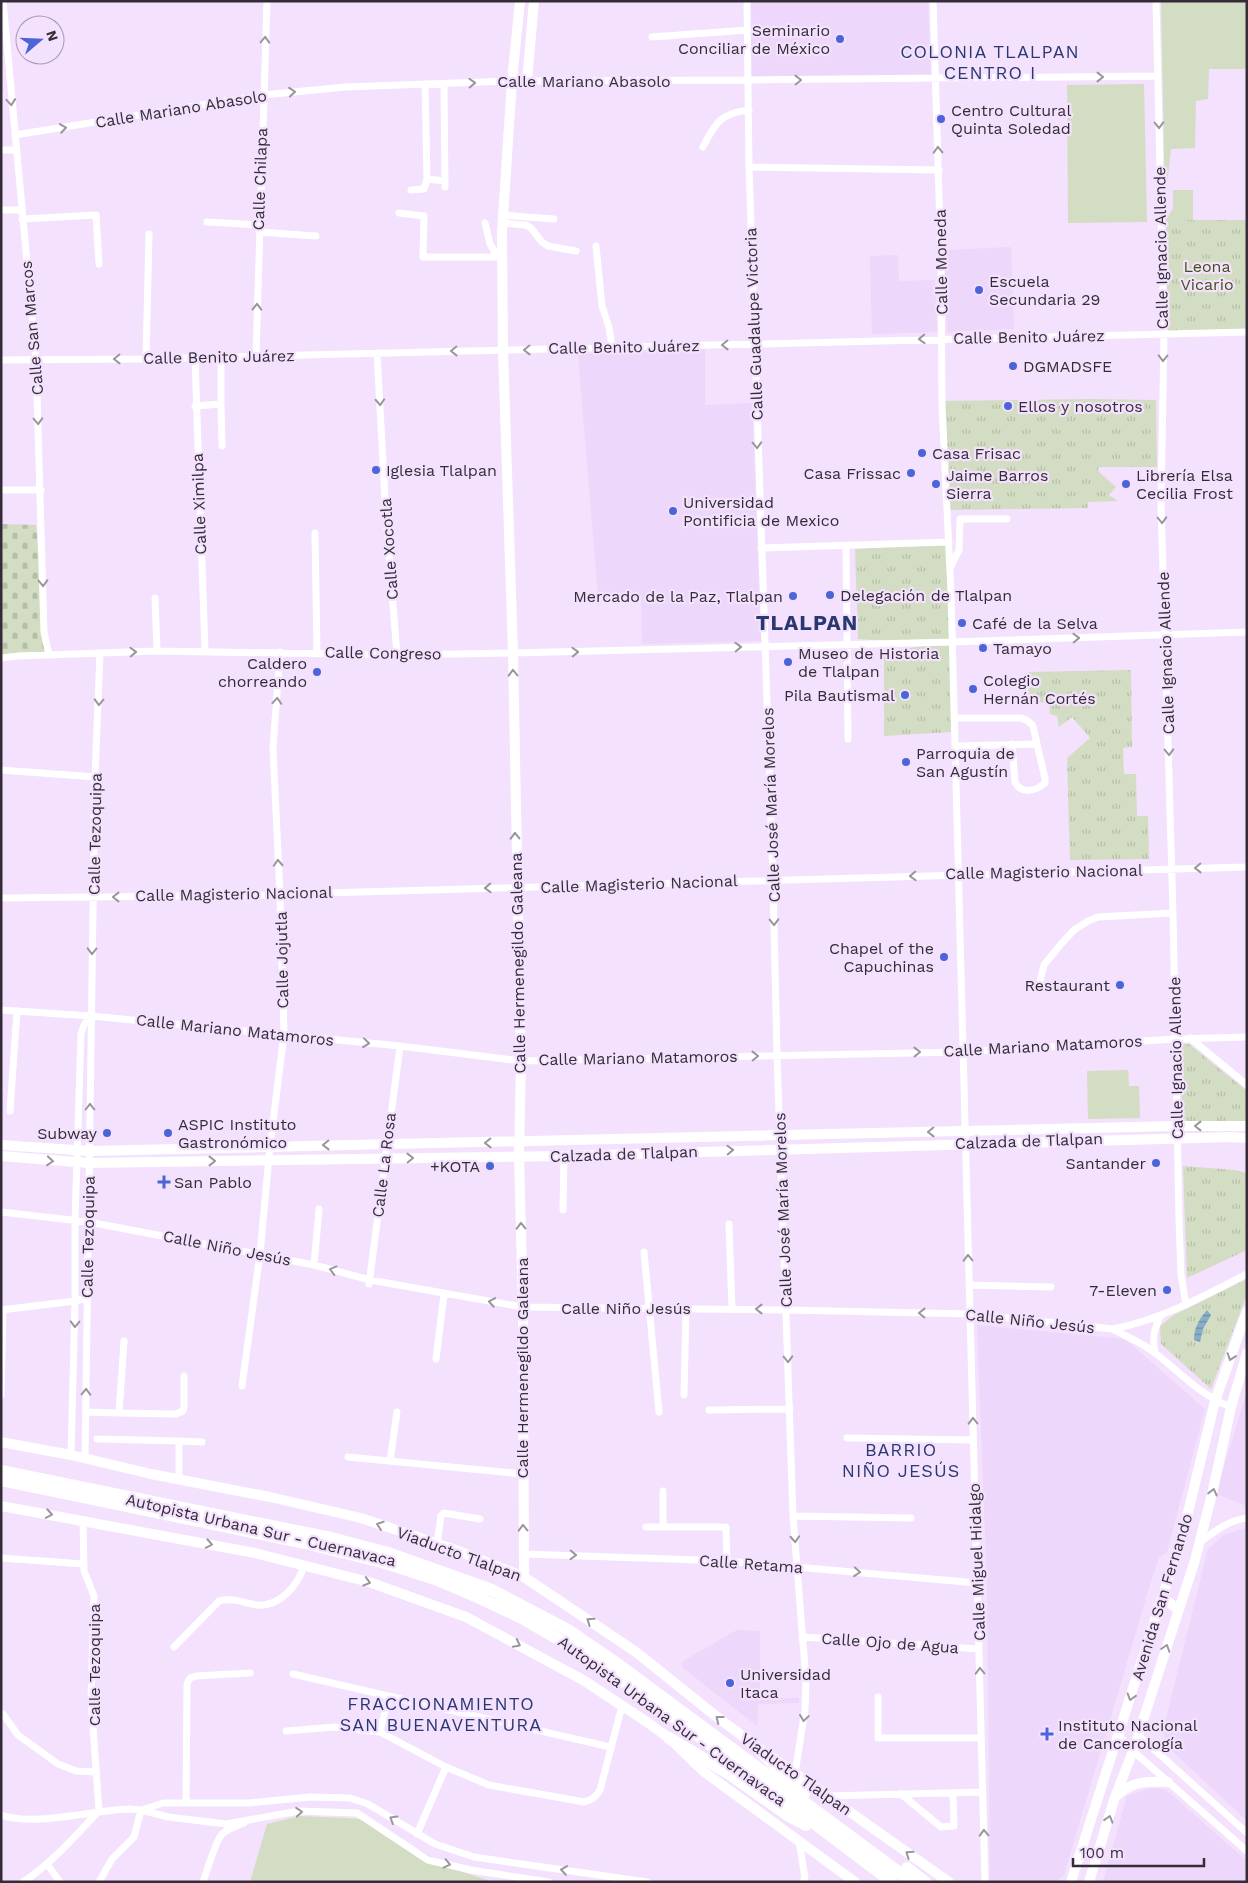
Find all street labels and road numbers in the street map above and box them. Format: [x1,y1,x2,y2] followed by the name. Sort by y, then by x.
[497,72,671,91] street label: Calle Mariano Abasolo
[94,86,268,132] street label: Calle Mariano Abasolo
[249,127,271,231] street label: Calle Chilapa
[1150,166,1172,330] street label: Calle Ignacio Allende
[931,209,951,315] street label: Calle Moneda
[741,227,767,421] street label: Calle Guadalupe Victoria
[17,260,47,396] street label: Calle San Marcos
[953,326,1105,348] street label: Calle Benito Juárez
[548,336,700,358] street label: Calle Benito Juárez
[143,346,295,368] street label: Calle Benito Juárez
[188,453,210,555] street label: Calle Ximilpa
[376,497,402,601] street label: Calle Xocotla
[1154,571,1178,735] street label: Calle Ignacio Allende
[324,642,442,664] street label: Calle Congreso
[758,707,784,903] street label: Calle José María Morelos
[84,773,106,895] street label: Calle Tezoquipa
[507,852,529,1074] street label: Calle Hermenegildo Galeana
[945,861,1143,883] street label: Calle Magisterio Nacional
[540,871,738,897] street label: Calle Magisterio Nacional
[135,883,333,905] street label: Calle Magisterio Nacional
[272,911,292,1009] street label: Calle Jojutla
[1165,976,1187,1140] street label: Calle Ignacio Allende
[135,1010,335,1050] street label: Calle Mariano Matamoros
[943,1031,1143,1061] street label: Calle Mariano Matamoros
[538,1047,738,1069] street label: Calle Mariano Matamoros
[368,1111,400,1219] street label: Calle La Rosa
[770,1112,796,1308] street label: Calle José María Morelos
[955,1129,1103,1153] street label: Calzada de Tlalpan
[550,1142,698,1166] street label: Calzada de Tlalpan
[77,1176,99,1298] street label: Calle Tezoquipa
[161,1226,293,1270] street label: Calle Niño Jesús
[513,1257,532,1479] street label: Calle Hermenegildo Galeana
[561,1299,691,1318] street label: Calle Niño Jesús
[964,1305,1096,1337] street label: Calle Niño Jesús
[965,1483,989,1641] street label: Calle Miguel Hidalgo
[124,1490,398,1570] street label: Autopista Urbana Sur - Cuernavaca
[1128,1511,1196,1683] street label: Avenida San Fernando
[394,1523,524,1585] street label: Viaducto Tlalpan
[698,1551,804,1577] street label: Calle Retama
[85,1604,104,1726] street label: Calle Tezoquipa
[821,1629,959,1657] street label: Calle Ojo de Agua
[554,1632,790,1810] street label: Autopista Urbana Sur - Cuernavaca
[737,1729,855,1819] street label: Viaducto Tlalpan

